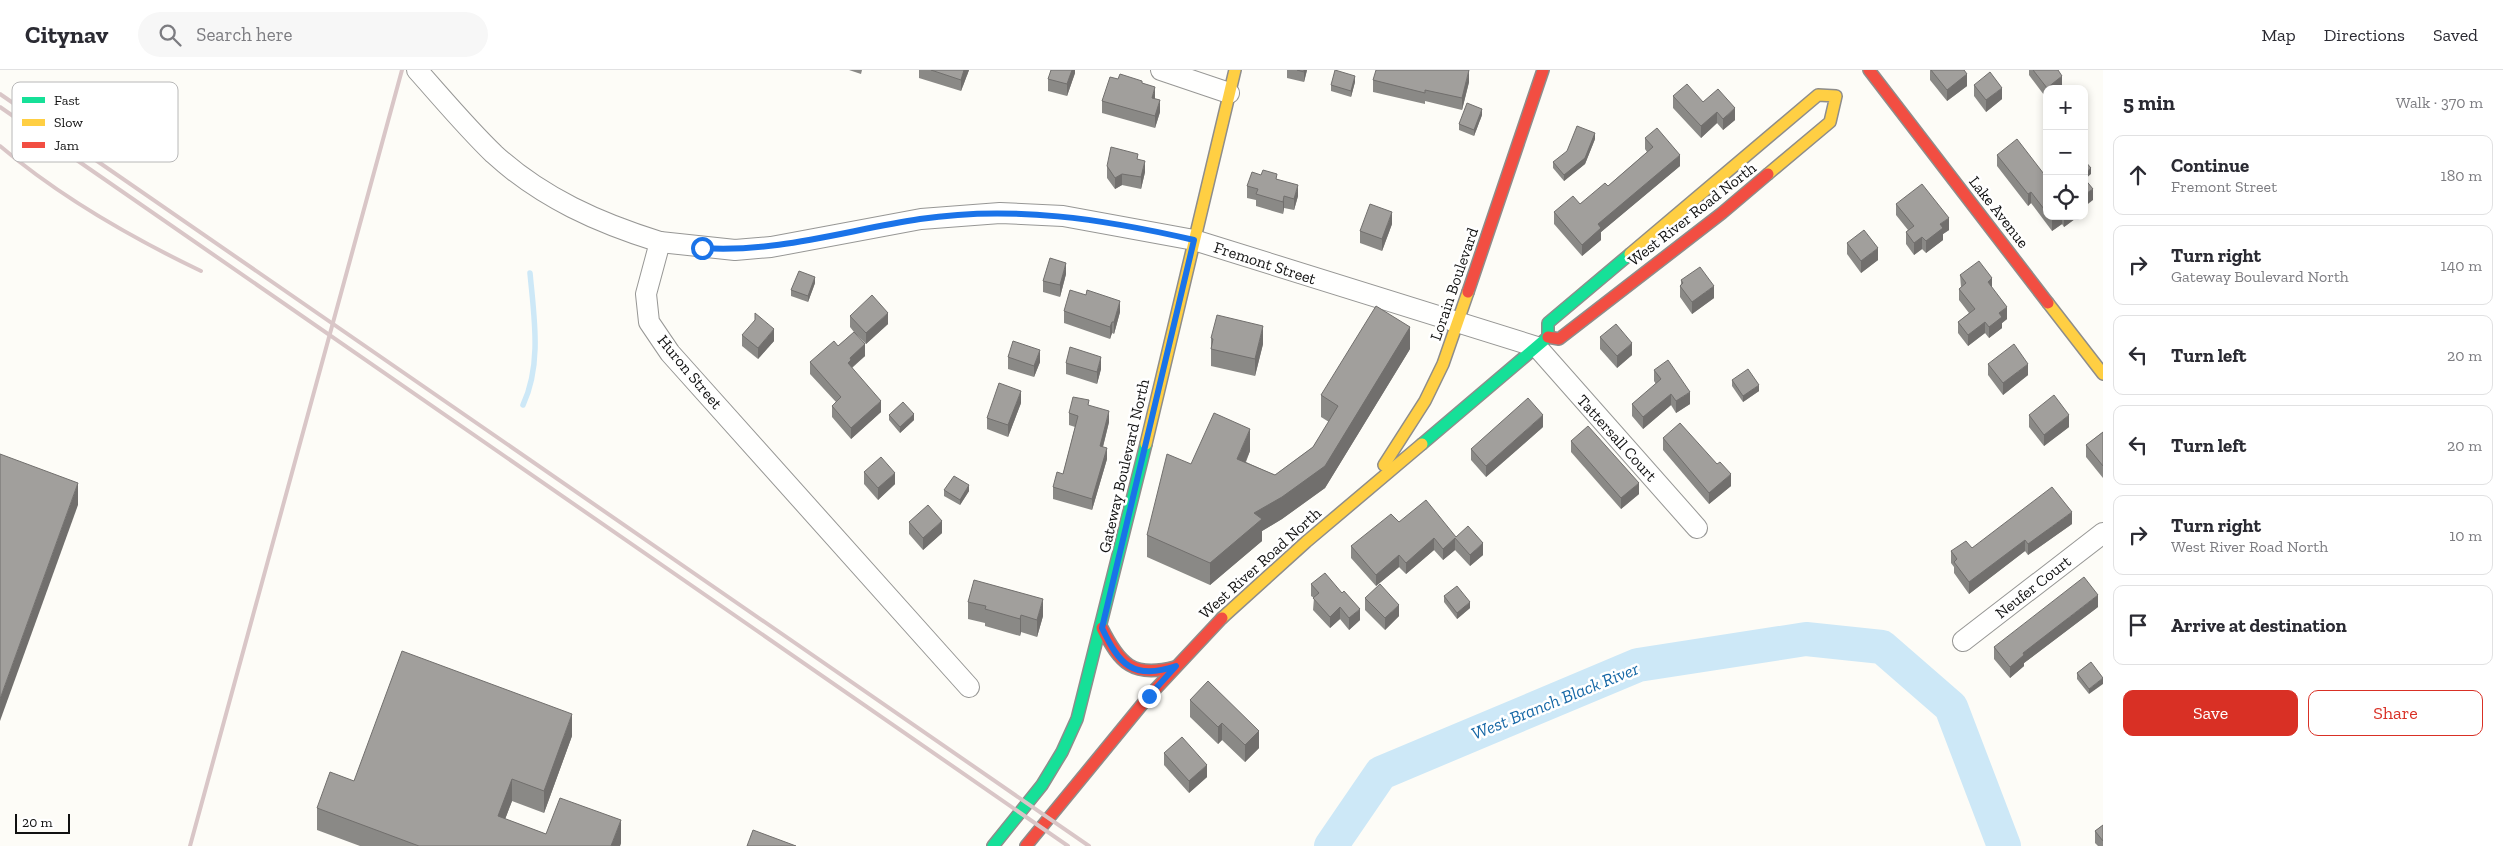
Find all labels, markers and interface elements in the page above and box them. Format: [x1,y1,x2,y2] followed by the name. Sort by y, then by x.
[138,12,488,57] search box
[25,20,108,49] text: Citynav
[156,21,184,49] icon: search
[196,23,293,46] text: Search here
[2261,24,2296,46] text: Map
[2324,24,2405,46] text: Directions
[2433,24,2478,46] text: Saved
[12,82,178,162] legend
[2043,85,2088,220] map controls
[2043,85,2088,130] button: +
[2123,90,2175,115] text: 5 min
[54,92,81,109] text: Fast
[2396,93,2483,112] text: Walk · 370 m
[54,114,83,131] text: Slow
[2043,130,2088,175] button: −
[54,137,79,154] text: Jam
[2171,154,2249,177] text: Continue
[1624,158,1760,270] street label: West River Road North
[2124,161,2152,189] icon: ahead
[2441,166,2482,185] text: 180 m
[1965,172,2033,252] street label: Lake Avenue
[2043,175,2088,220] button: locate
[2171,177,2277,196] text: Fremont Street
[1426,225,1482,343] street label: Lorain Boulevard
[691,237,714,260] route start
[1212,238,1318,288] street label: Fremont Street
[2171,244,2261,267] text: Turn right
[2124,251,2152,279] icon: right
[2441,256,2482,275] text: 140 m
[2171,267,2349,286] text: Gateway Boulevard North
[654,331,726,413] street label: Huron Street
[2124,341,2152,369] icon: left
[2171,344,2246,367] text: Turn left
[2447,346,2482,365] text: 20 m
[1095,377,1153,555] street label: Gateway Boulevard North
[1573,391,1661,485] street label: Tattersall Court
[2124,431,2152,459] icon: left
[2171,434,2246,457] text: Turn left
[2447,436,2482,455] text: 20 m
[1195,503,1325,623] street label: West River Road North
[2171,514,2261,537] text: Turn right
[2124,521,2152,549] icon: right
[2449,526,2482,545] text: 10 m
[2171,537,2328,556] text: West River Road North
[1991,552,2075,622] street label: Neufer Court
[2124,611,2152,639] icon: arrive
[2171,614,2347,637] text: Arrive at destination
[1468,657,1643,745] water label: West Branch Black River
[1138,685,1161,708] route end
[2123,690,2298,736] button: Save
[2308,690,2483,736] button: Share
[15,811,70,834] scale bar
[22,814,53,831] text: 20 m

